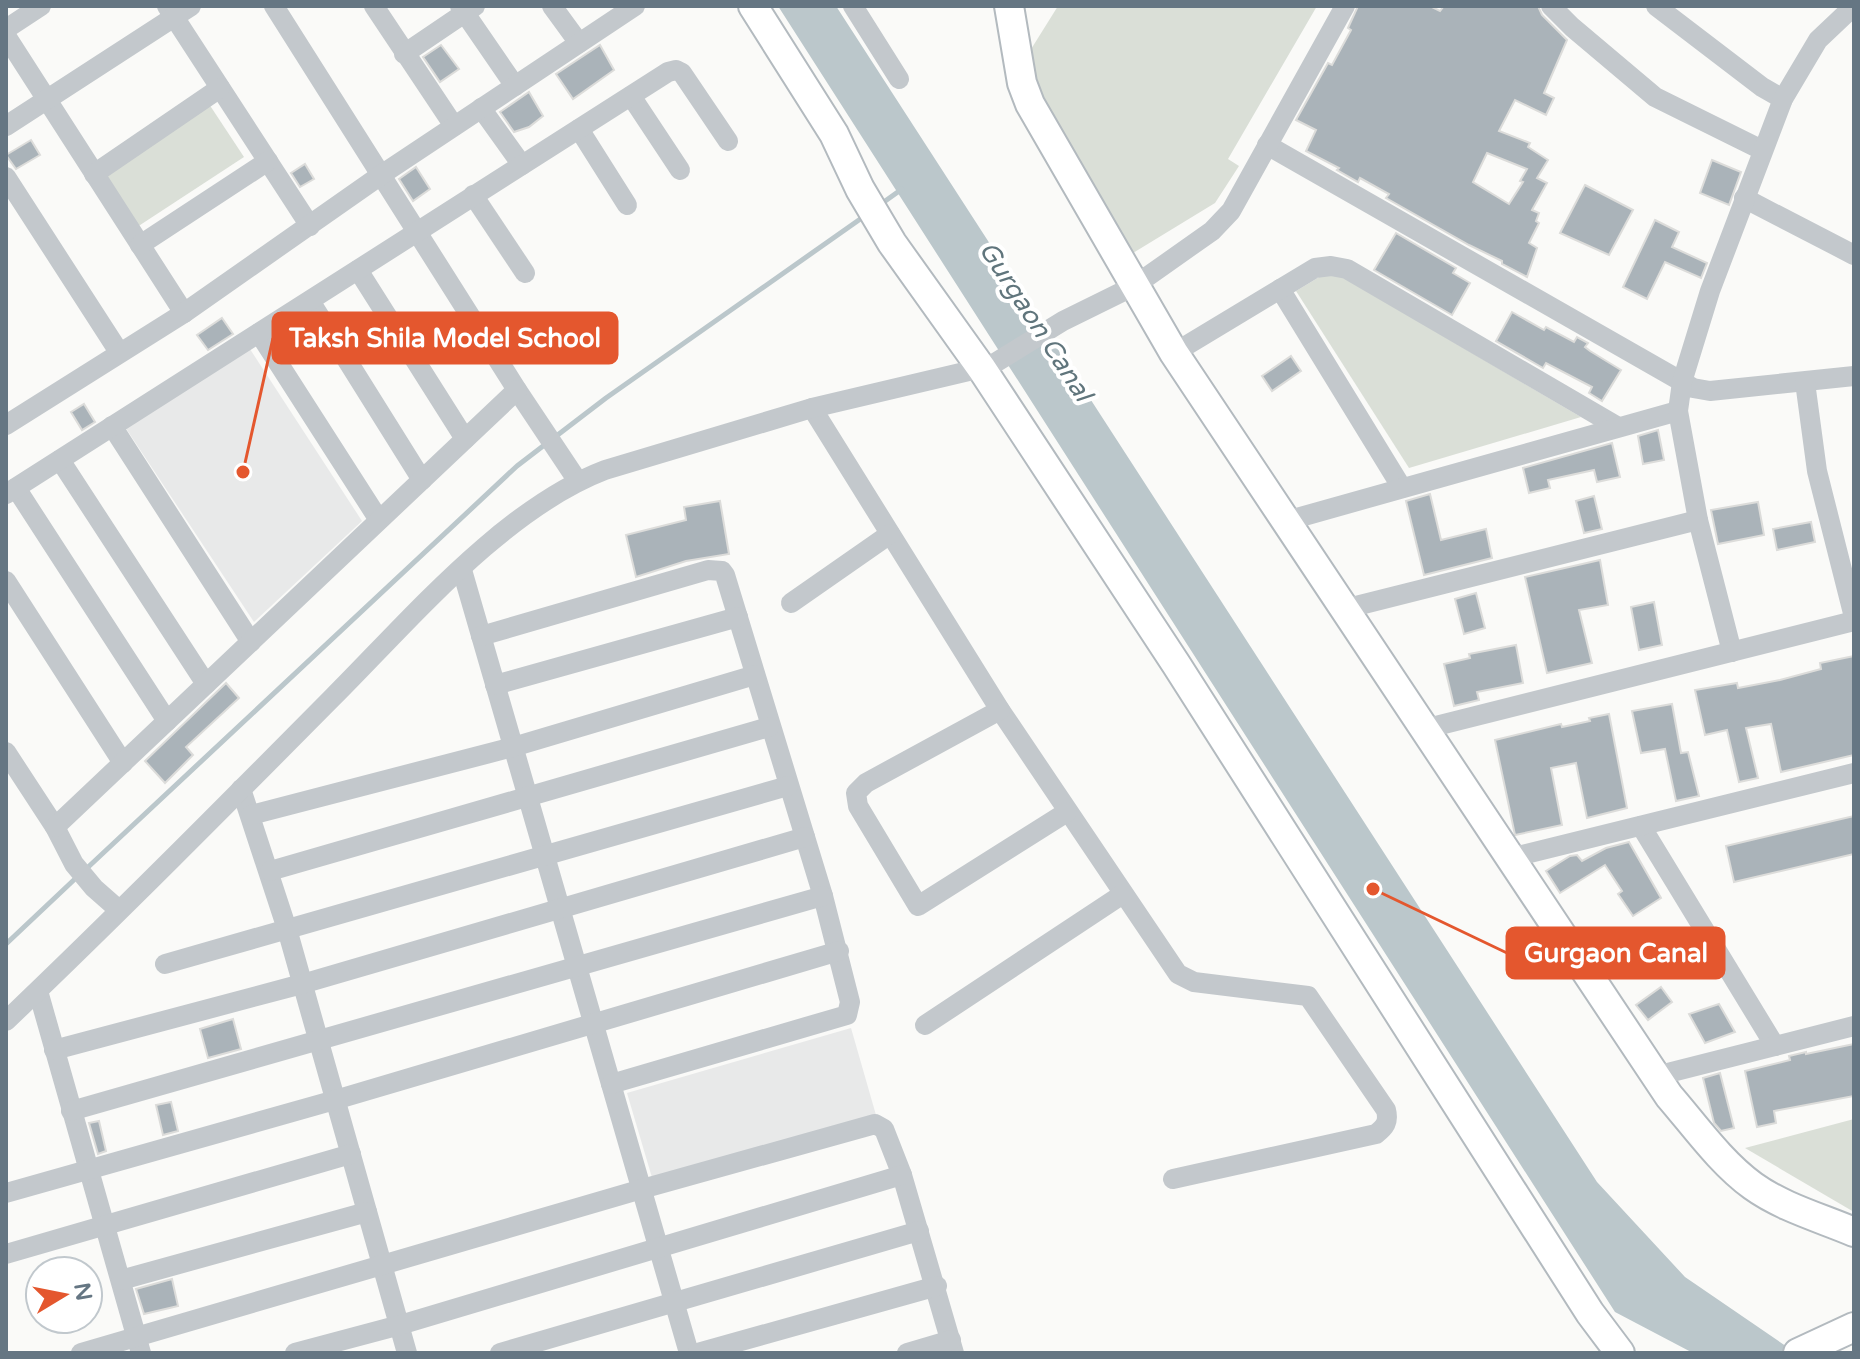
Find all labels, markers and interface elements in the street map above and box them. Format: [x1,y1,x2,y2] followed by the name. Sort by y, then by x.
[972,236,1101,410] water label: Gurgaon Canal
[273,313,617,363] callout: Taksh Shila Model School
[288,323,601,354] text: Taksh Shila Model School
[1507,928,1724,978] callout: Gurgaon Canal
[1524,938,1708,969] text: Gurgaon Canal
[24,1255,104,1335] north arrow
[68,1281,97,1303] text: N

